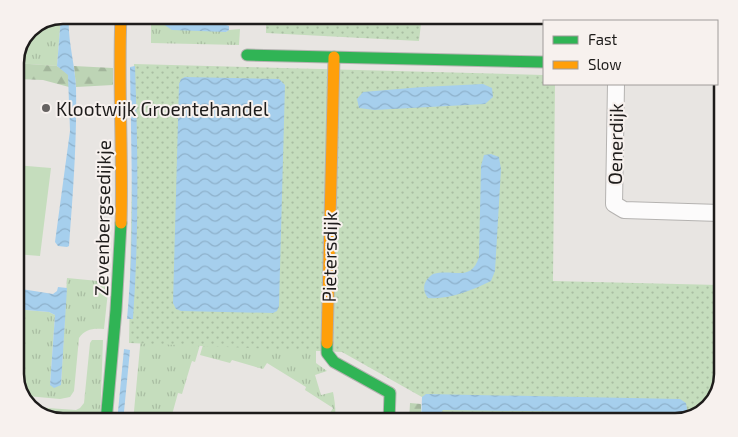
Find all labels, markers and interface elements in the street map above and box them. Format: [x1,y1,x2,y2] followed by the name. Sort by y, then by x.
[543,20,718,85] legend
[588,30,618,48] text: Fast
[588,55,622,73] text: Slow
[56,97,269,120] place label: Klootwijk Groentehandel
[40,102,52,114] marker: Klootwijk Groentehandel
[603,103,627,185] street label: Oenerdijk
[89,140,115,296] street label: Zevenbergsedijkje
[317,211,341,303] street label: Pietersdijk

